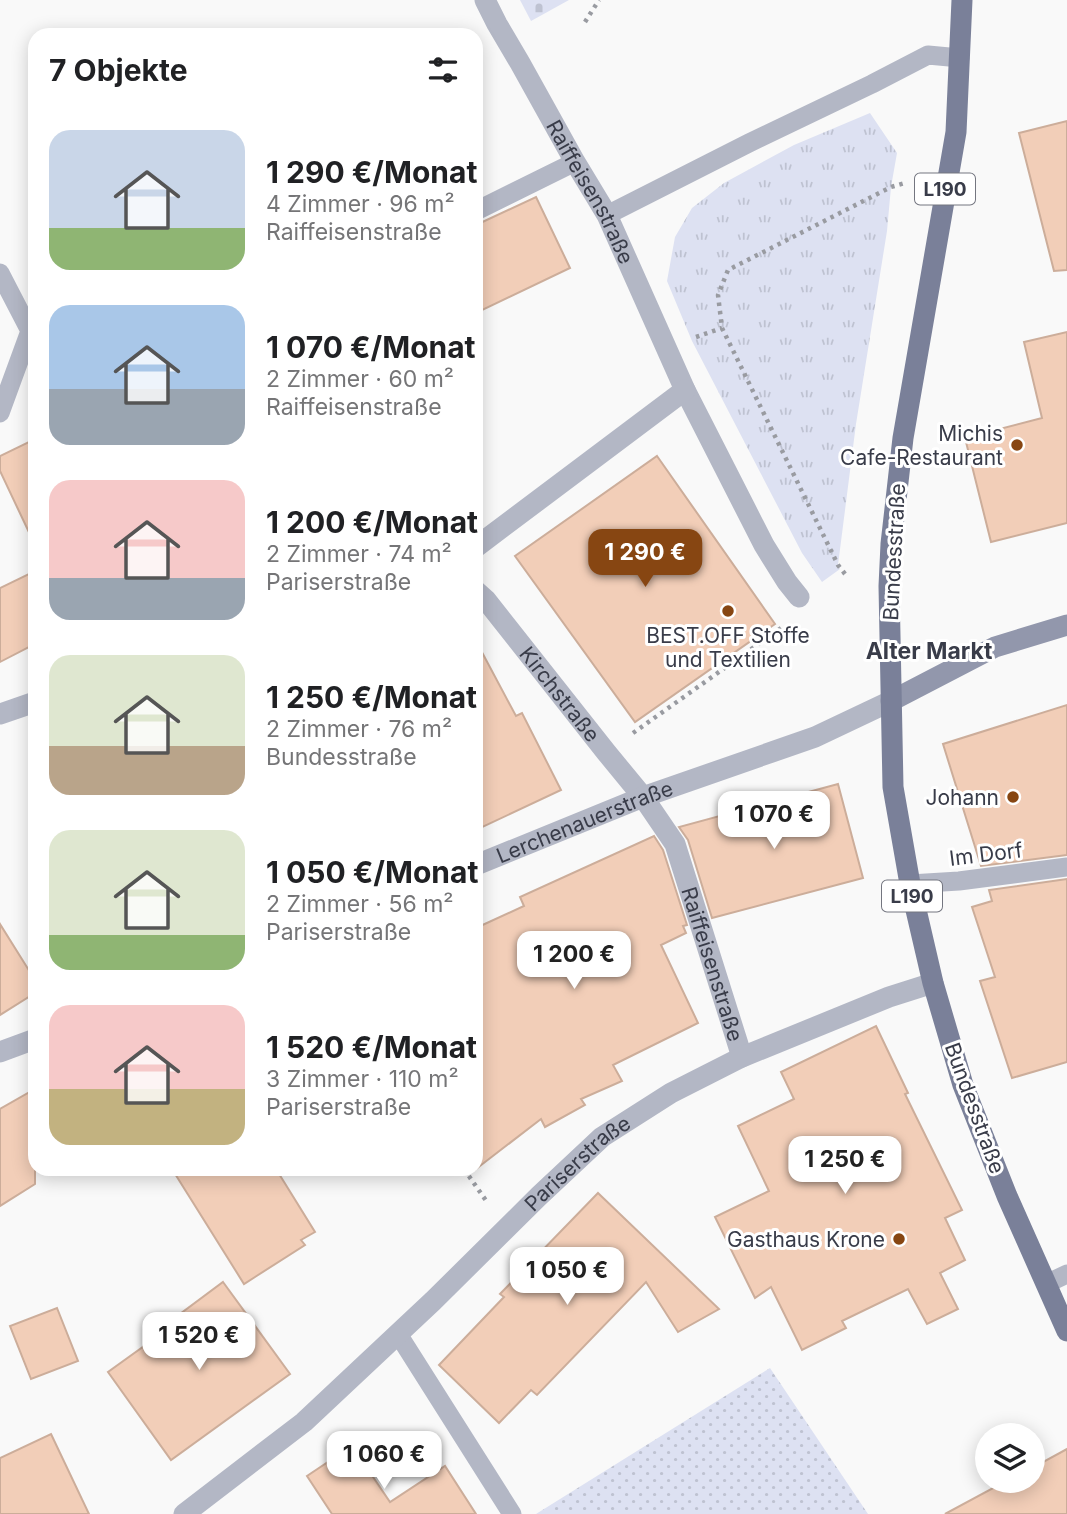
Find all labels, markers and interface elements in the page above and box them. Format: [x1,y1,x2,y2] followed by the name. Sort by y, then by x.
[424,51,462,89] icon: filters
[49,52,188,88] text: 7 Objekte
[541,115,640,268] street label: Raiffeisenstraße
[266,154,477,190] text: 1 290 €/Monat
[105,158,189,242] icon: home
[915,174,975,204] road number: L190
[266,190,455,218] text: 4 Zimmer · 96 m²
[266,218,442,246] text: Raiffeisenstraße
[266,329,476,365] text: 1 070 €/Monat
[105,333,189,417] icon: home
[266,365,454,393] text: 2 Zimmer · 60 m²
[266,393,442,421] text: Raiffeisenstraße
[840,421,1003,470] place label: Michis Cafe-Restaurant
[1009,437,1025,453] marker: Michis Cafe-Restaurant
[878,483,910,621] street label: Bundesstraße
[266,504,478,540] text: 1 200 €/Monat
[105,508,189,592] icon: home
[580,530,710,589] pin: 1 290 €
[604,538,686,566] text: 1 290 €
[266,540,452,568] text: 2 Zimmer · 74 m²
[266,568,411,596] text: Pariserstraße
[720,603,736,619] marker: BEST.OFF Stoffe und Textilien
[646,623,810,672] place label: BEST.OFF Stoffe und Textilien
[866,637,993,665] district label: Alter Markt
[515,641,605,746] street label: Kirchstraße
[266,679,477,715] text: 1 250 €/Monat
[105,683,189,767] icon: home
[266,715,452,743] text: 2 Zimmer · 76 m²
[266,743,417,771] text: Bundesstraße
[493,775,676,868] street label: Lerchenauerstraße
[925,785,999,810] place label: Johann
[1005,789,1021,805] marker: Johann
[709,792,839,851] pin: 1 070 €
[734,800,814,828] text: 1 070 €
[948,837,1024,871] street label: Im Dorf
[266,854,478,890] text: 1 050 €/Monat
[105,858,189,942] icon: home
[882,880,942,912] road number: L190
[677,884,749,1044] street label: Raiffeisenstraße
[266,890,453,918] text: 2 Zimmer · 56 m²
[266,918,411,946] text: Pariserstraße
[509,932,639,991] pin: 1 200 €
[533,940,615,968] text: 1 200 €
[266,1029,477,1065] text: 1 520 €/Monat
[105,1033,189,1117] icon: home
[940,1039,1010,1177] street label: Bundesstraße
[266,1065,459,1093] text: 3 Zimmer · 110 m²
[266,1093,411,1121] text: Pariserstraße
[519,1110,635,1216] street label: Pariserstraße
[780,1136,910,1196] pin: 1 250 €
[804,1145,886,1173] text: 1 250 €
[727,1227,885,1252] place label: Gasthaus Krone
[891,1231,907,1247] marker: Gasthaus Krone
[502,1248,632,1307] pin: 1 050 €
[526,1256,608,1284] text: 1 050 €
[134,1312,264,1372] pin: 1 520 €
[158,1321,240,1349] text: 1 520 €
[975,1423,1045,1493] map controls
[975,1423,1045,1493] button: layers
[319,1432,449,1491] pin: 1 060 €
[343,1440,425,1468] text: 1 060 €

